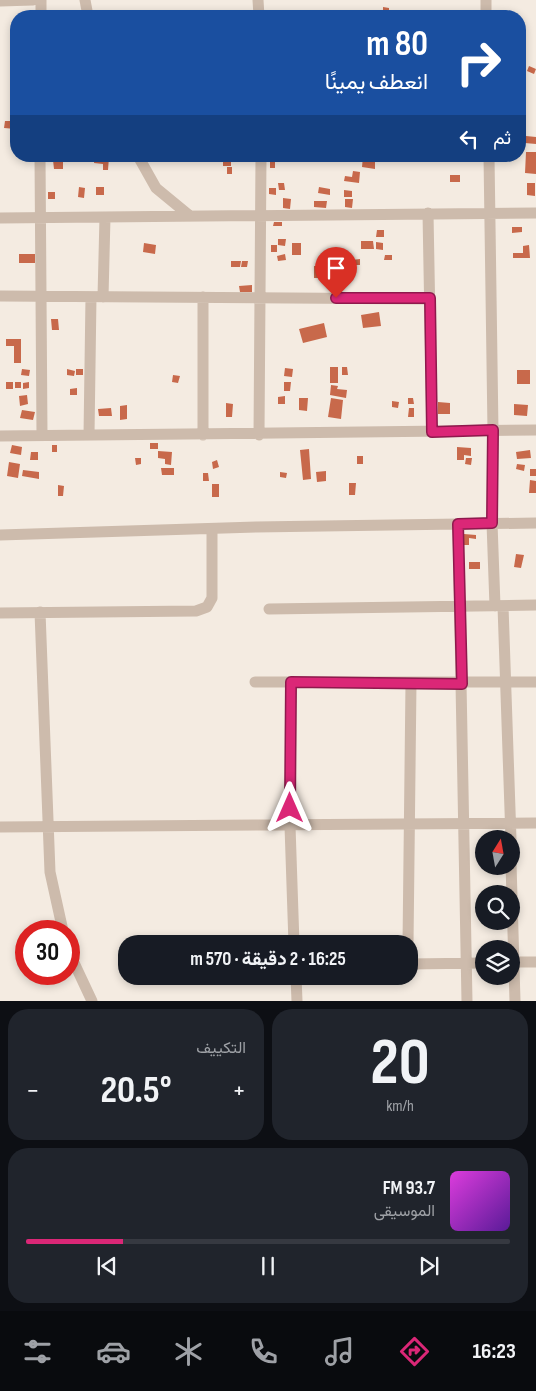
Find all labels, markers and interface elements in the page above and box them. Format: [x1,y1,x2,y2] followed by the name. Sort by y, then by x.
[366,23,428,66] text: 80 m
[446,30,511,95] icon: right
[325,69,428,96] text: انعطف يمينًا
[455,125,483,153] icon: left
[493,127,511,150] text: ثم
[315,247,357,298] pin
[322,254,350,282] icon: arrive
[263,781,315,833] position arrow
[475,830,520,875] north arrow
[475,830,520,985] map controls
[475,885,520,930] button: search
[15,920,80,985] speed limit sign: 30
[475,940,520,985] button: layers
[190,948,346,971] text: 16:25 · 2 دقيقة · 570 m
[370,1025,430,1103] text: 20
[196,1039,246,1058] text: التكييف
[100,1068,172,1113] text: 20.5°
[26,1074,40,1107] text: −
[232,1074,246,1107] text: +
[386,1097,414,1116] text: km/h
[383,1177,435,1200] text: 93.7 FM
[374,1202,435,1221] text: الموسيقى
[93,1252,121,1280] icon: previous
[254,1252,282,1280] icon: pause
[415,1252,443,1280] icon: next
[20,1334,55,1369] icon: filters
[96,1334,131,1369] icon: car
[171,1334,206,1369] icon: climate
[246,1334,281,1369] icon: phone
[322,1334,357,1369] icon: music
[397,1334,432,1369] icon: directions
[472,1338,516,1365] text: 16:23

